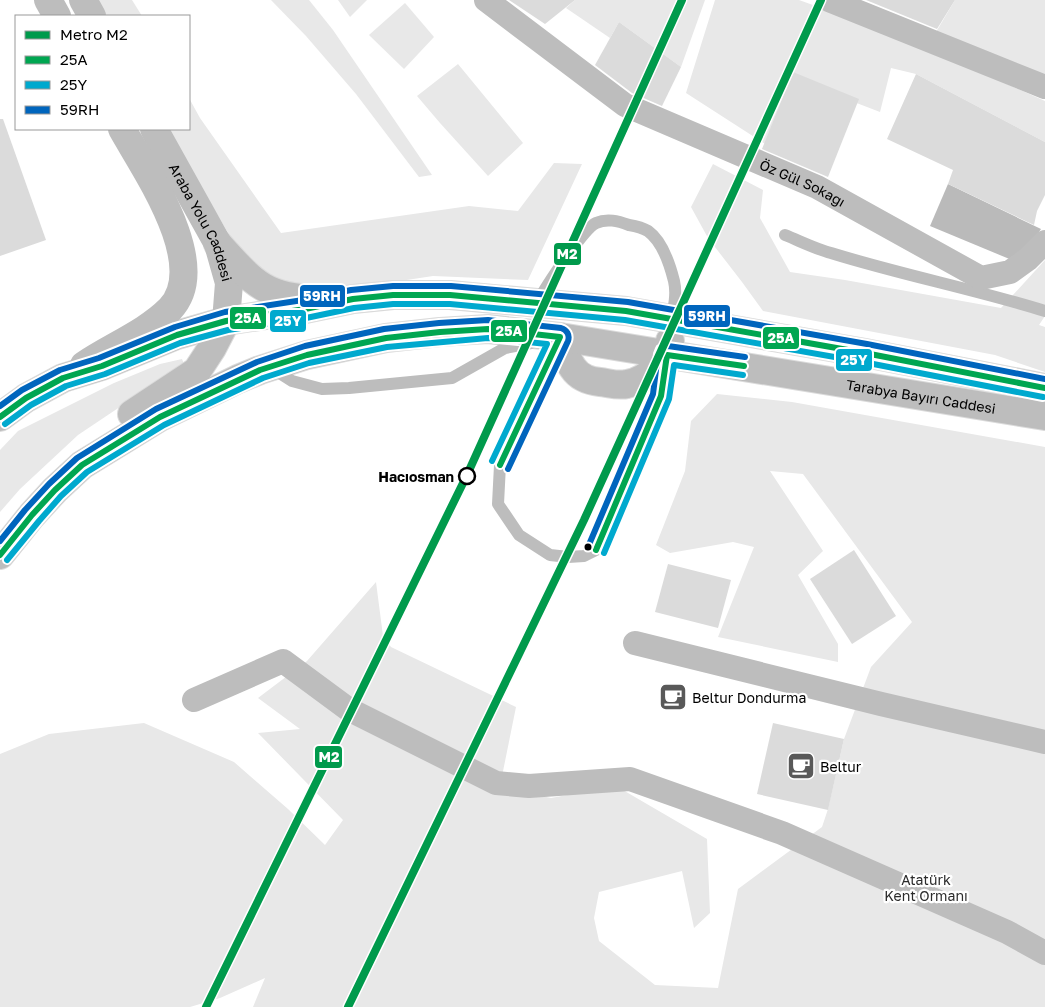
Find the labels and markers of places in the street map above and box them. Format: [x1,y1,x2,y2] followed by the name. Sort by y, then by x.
[458,467,476,485] marker: Hacıosman
[378,468,454,485] place label: Hacıosman
[583,542,593,552] unlabelled marker
[658,682,688,712] cafe icon: Beltur Dondurma
[692,689,806,706] place label: Beltur Dondurma
[786,751,816,781] cafe icon: Beltur
[820,758,862,775] place label: Beltur

